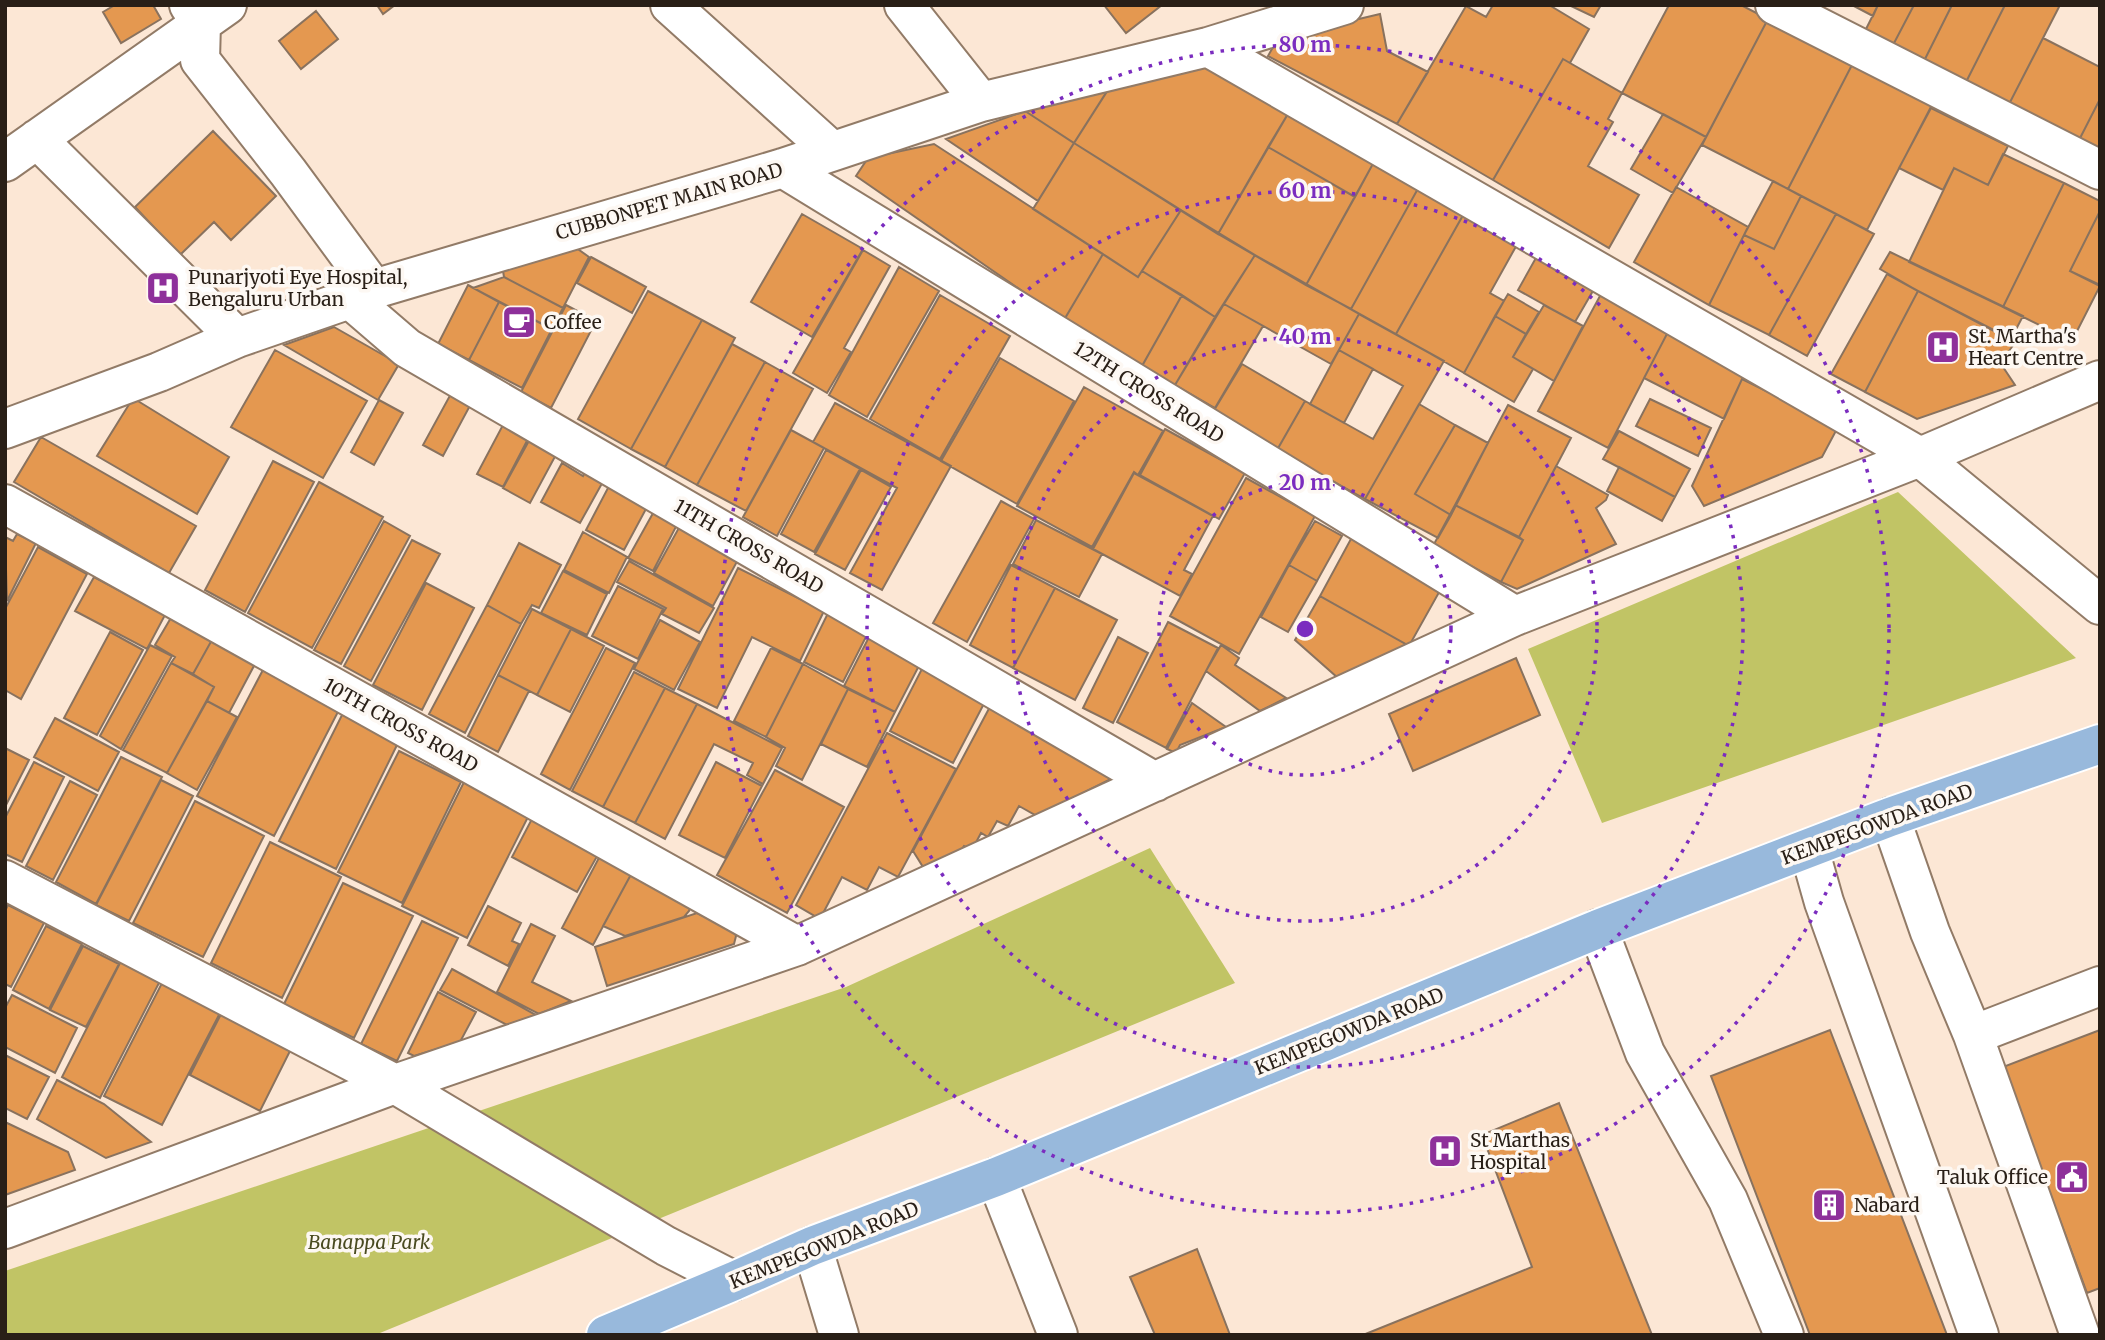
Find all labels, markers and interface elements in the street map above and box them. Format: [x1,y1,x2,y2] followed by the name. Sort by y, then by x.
[1279,31,1331,58] text: 80 m
[553,157,785,245] street label: CUBBONPET MAIN ROAD
[1279,177,1331,204] text: 60 m
[188,265,408,311] place label: Punarjyoti Eye Hospital, Bengaluru Urban
[144,269,182,307] hospital icon: Punarjyoti Eye Hospital, Bengaluru Urban
[500,303,538,341] cafe icon: Coffee
[544,310,602,334] place label: Coffee
[1278,323,1332,350] text: 40 m
[1968,324,2084,370] place label: St. Martha's Heart Centre
[1924,328,1962,366] hospital icon: St. Martha's Heart Centre
[1070,336,1228,448] street label: 12TH CROSS ROAD
[1279,469,1331,496] text: 20 m
[670,493,828,599] street label: 11TH CROSS ROAD
[1293,617,1317,641] centre of rings
[320,673,482,777] street label: 10TH CROSS ROAD
[1778,778,1976,870] street label: KEMPEGOWDA ROAD
[1251,982,1447,1080] street label: KEMPEGOWDA ROAD
[1470,1128,1570,1174] place label: St Marthas Hospital
[1426,1132,1464,1170] hospital icon: St Marthas Hospital
[2053,1158,2091,1196] public building icon: Taluk Office
[1937,1165,2048,1189] place label: Taluk Office
[1810,1186,1848,1224] building icon: Nabard
[1854,1193,1920,1217] place label: Nabard
[726,1196,922,1294] street label: KEMPEGOWDA ROAD
[308,1230,431,1254] park label: Banappa Park

